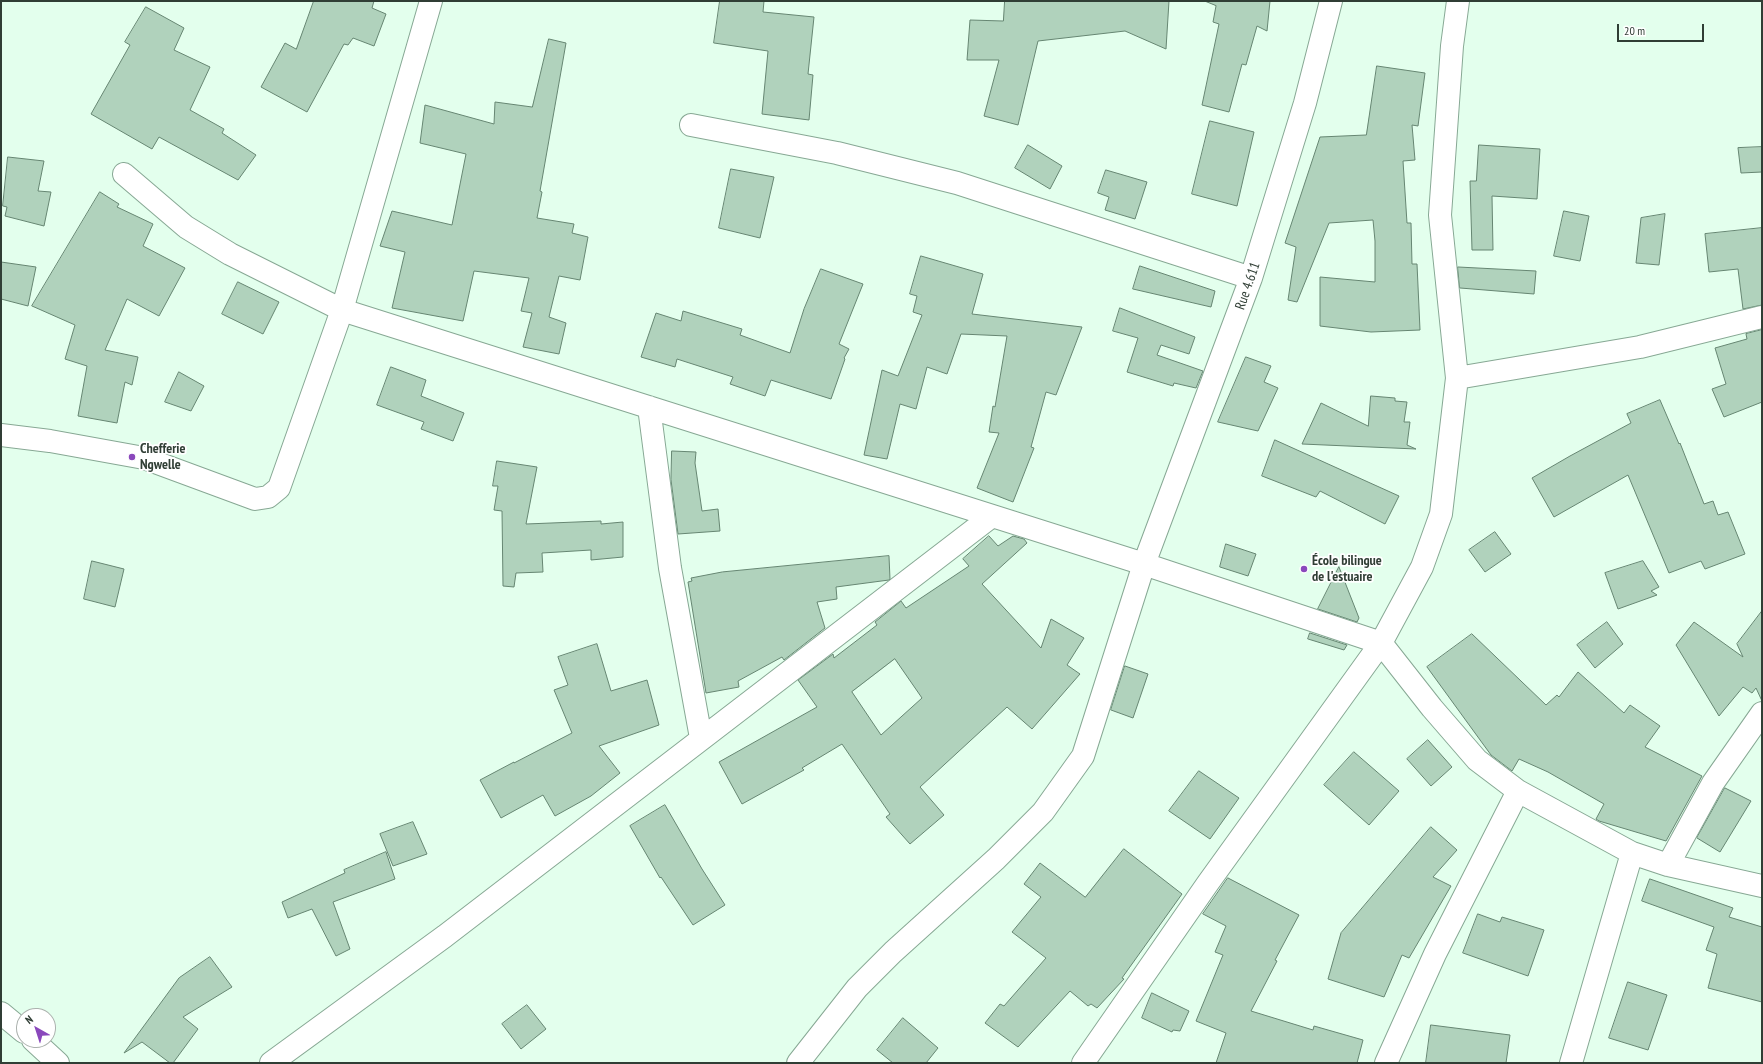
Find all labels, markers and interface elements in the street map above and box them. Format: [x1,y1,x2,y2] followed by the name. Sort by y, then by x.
[1619,16,1706,42] scale bar
[1624,23,1645,38] text: 20 m
[1232,260,1264,312] street label: Rue 4.611
[140,441,185,474] place label: Chefferie Ngwelle
[127,452,137,462] marker: Chefferie Ngwelle
[1312,553,1382,586] place label: École bilingue de l'estuaire
[1299,564,1309,574] marker: École bilingue de l'estuaire
[16,1008,56,1048] north arrow
[22,1012,36,1027] text: N

